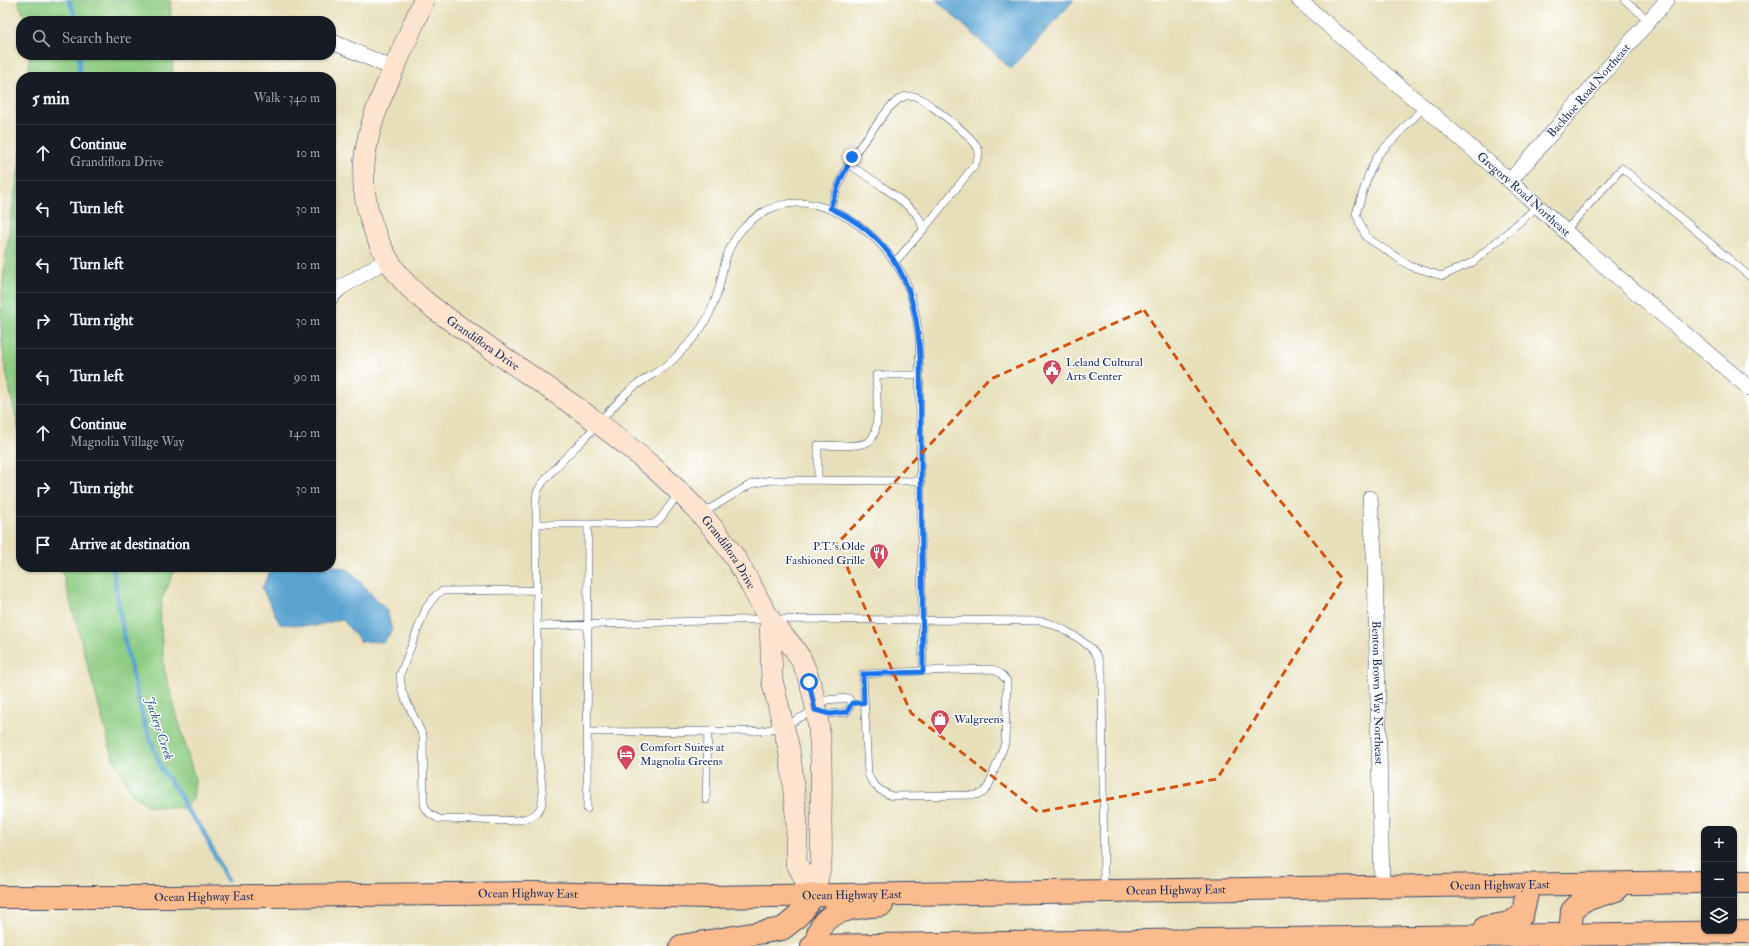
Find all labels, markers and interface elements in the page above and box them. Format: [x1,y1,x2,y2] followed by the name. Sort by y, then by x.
[16,16,336,60] search box
[30,27,52,49] icon: search
[62,29,131,48] text: Search here
[1544,41,1634,141] street label: Backhoe Road Northeast
[32,88,70,109] text: 5 min
[254,90,320,106] text: Walk · 340 m
[70,135,126,154] text: Continue
[32,142,54,164] icon: ahead
[296,145,320,161] text: 10 m
[843,148,861,166] route end
[1474,149,1573,240] street label: Gregory Road Northeast
[70,154,163,170] text: Grandiflora Drive
[32,198,54,220] icon: left
[70,199,124,218] text: Turn left
[296,201,320,217] text: 30 m
[32,254,54,276] icon: left
[70,255,124,274] text: Turn left
[296,257,320,273] text: 10 m
[32,310,54,332] icon: right
[70,311,133,330] text: Turn right
[296,313,320,329] text: 30 m
[443,313,522,374] street label: Grandiflora Drive
[1065,355,1143,384] place label: Leland Cultural Arts Center
[1041,358,1063,386] public building icon: Leland Cultural Arts Center
[32,366,54,388] icon: left
[70,367,124,386] text: Turn left
[294,369,320,385] text: 90 m
[70,415,126,434] text: Continue
[32,422,54,444] icon: ahead
[289,425,320,441] text: 140 m
[70,434,184,450] text: Magnolia Village Way
[32,478,54,500] icon: right
[70,479,133,498] text: Turn right
[296,481,320,497] text: 30 m
[698,513,759,592] street label: Grandiflora Drive
[32,534,54,556] icon: arrive
[70,535,190,554] text: Arrive at destination
[785,539,865,568] place label: P.T.'s Olde Fashioned Grille
[868,542,890,570] restaurant icon: P.T.'s Olde Fashioned Grille
[1368,621,1386,765] street label: Benton Brown Way Northeast
[800,673,818,691] route start
[141,694,177,762] water label: Jackeys Creek
[929,708,951,736] shop icon: Walgreens
[953,712,1004,727] place label: Walgreens
[640,740,725,769] place label: Comfort Suites at Magnolia Greens
[615,743,637,771] hotel icon: Comfort Suites at Magnolia Greens
[1701,826,1737,934] map controls
[1701,826,1737,862] button: +
[1701,862,1737,898] button: −
[1450,877,1550,894] street label: Ocean Highway East
[1126,882,1226,899] street label: Ocean Highway East
[478,886,578,902] street label: Ocean Highway East
[802,887,902,904] street label: Ocean Highway East
[154,889,254,905] street label: Ocean Highway East
[1701,898,1737,934] button: layers

